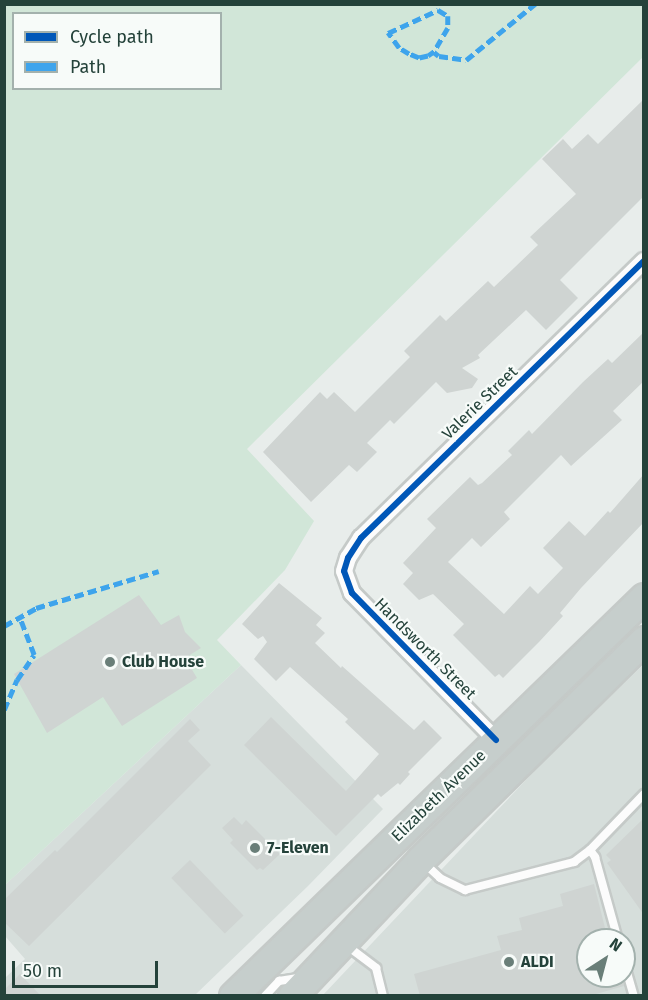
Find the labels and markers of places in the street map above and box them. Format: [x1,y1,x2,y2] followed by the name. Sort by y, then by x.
[122,652,204,672] place label: Club House
[103,655,117,669] marker: Club House
[267,838,329,858] place label: 7-Eleven
[248,841,262,855] marker: 7-Eleven
[521,952,554,972] place label: ALDI
[502,955,516,969] marker: ALDI

